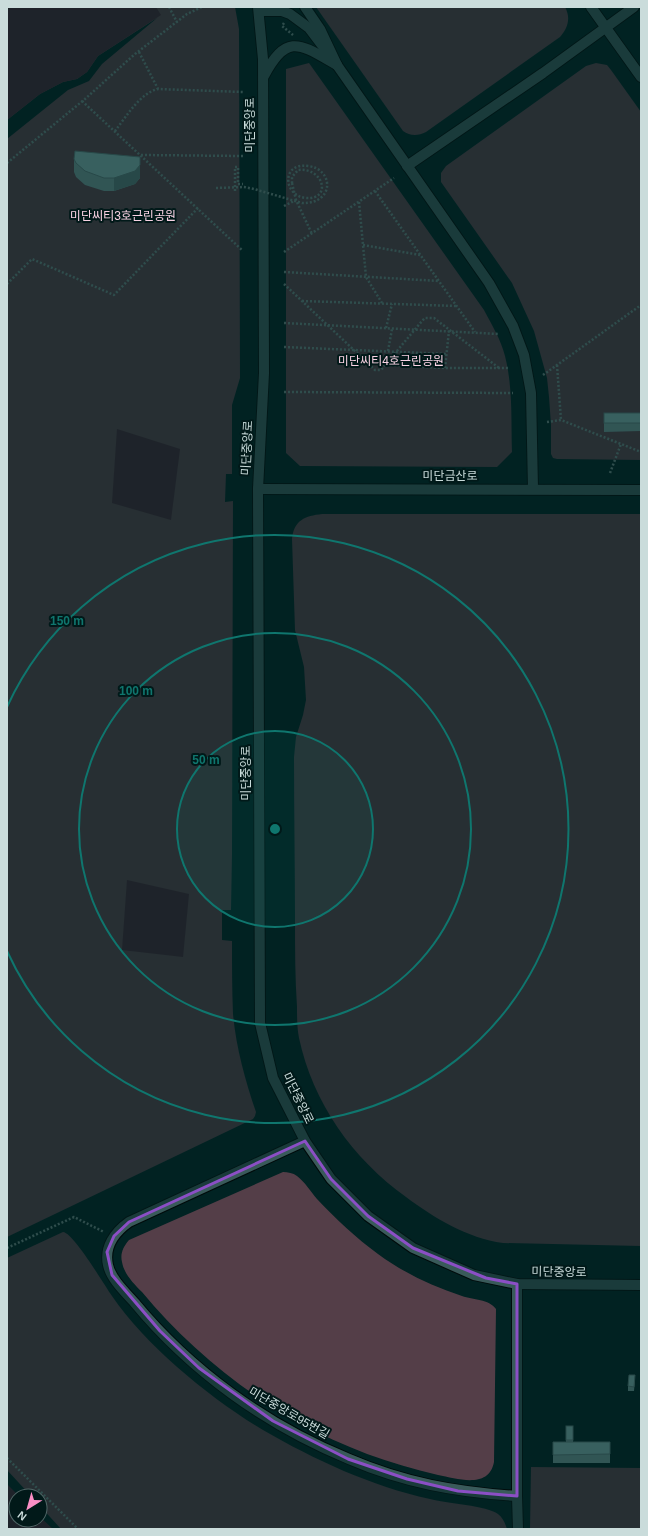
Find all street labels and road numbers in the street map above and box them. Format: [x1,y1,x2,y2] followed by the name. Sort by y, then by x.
[243,97,257,153] street label: 미단중앙로
[239,420,255,476] street label: 미단중앙로
[422,469,478,483] street label: 미단금산로
[239,745,253,801] street label: 미단중앙로
[280,1070,316,1126] street label: 미단중앙로
[531,1265,587,1279] street label: 미단중앙로
[246,1384,332,1442] street label: 미단중앙로95번길

